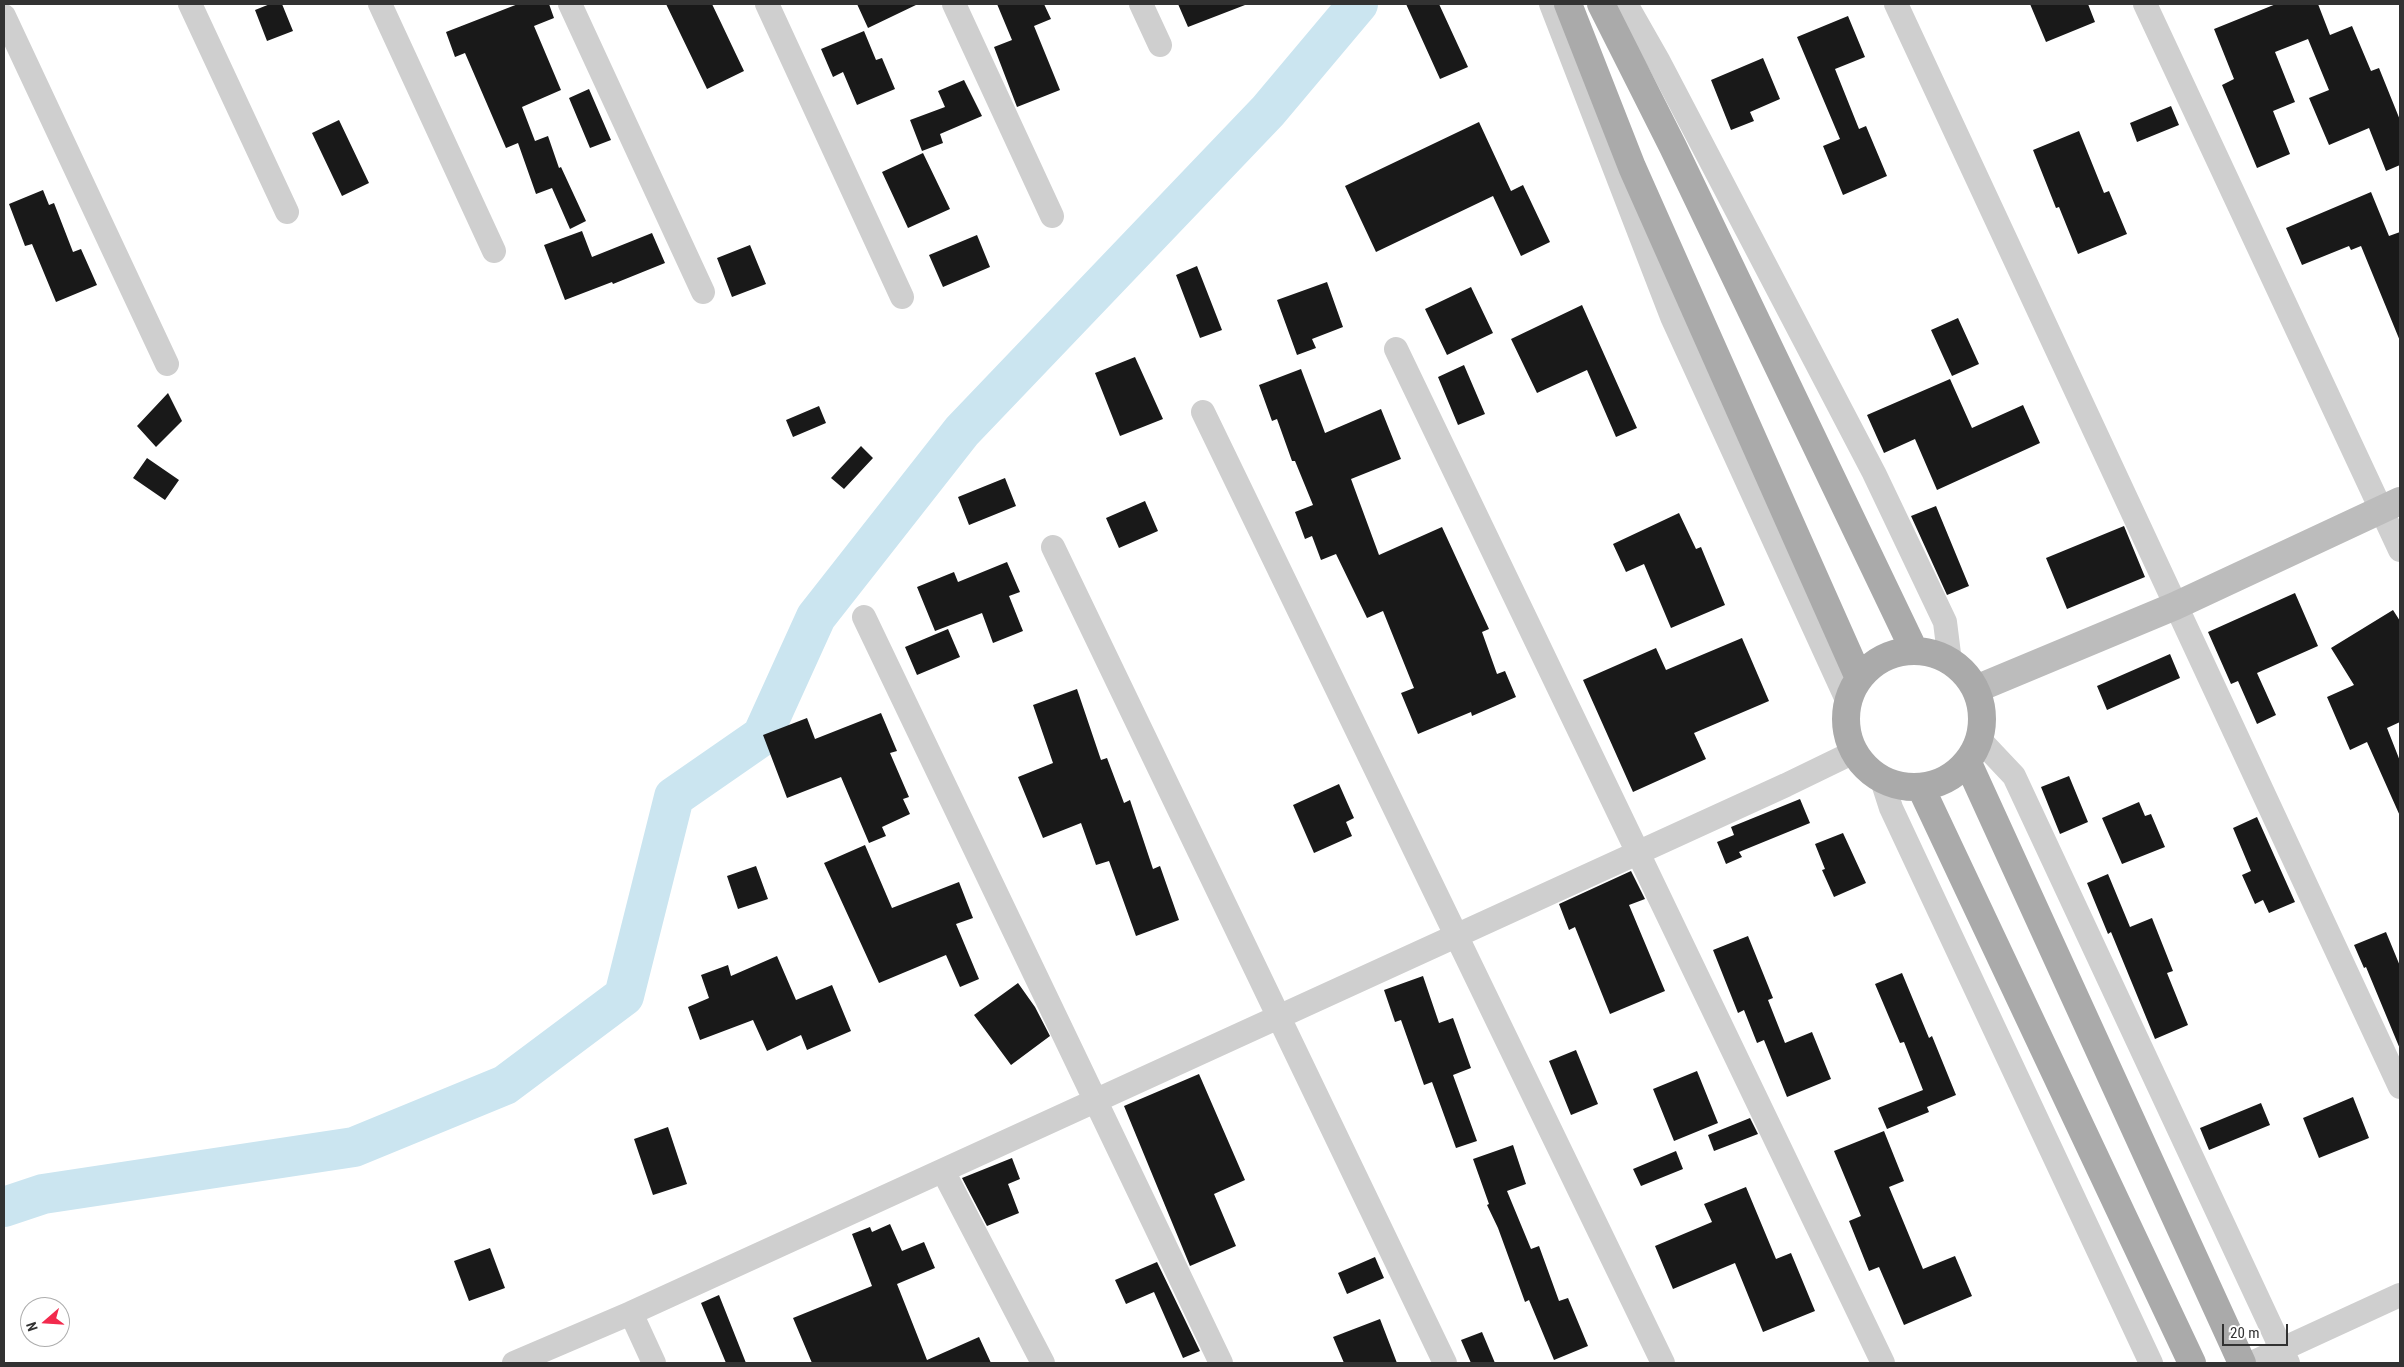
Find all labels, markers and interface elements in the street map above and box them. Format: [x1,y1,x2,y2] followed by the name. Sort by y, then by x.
[20,1297,70,1347] north arrow
[2224,1314,2290,1346] scale bar
[23,1320,41,1333] text: N
[2230,1324,2260,1342] text: 20 m

